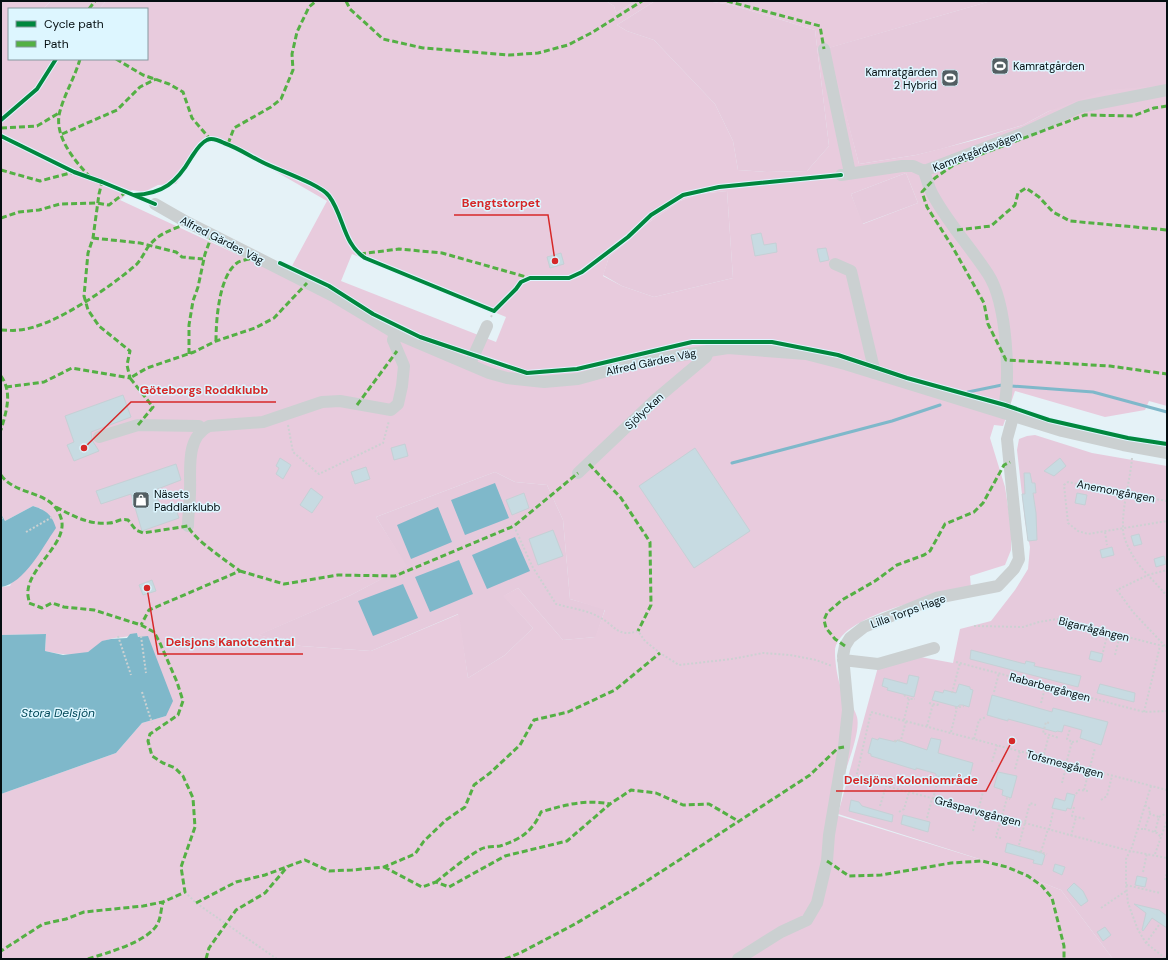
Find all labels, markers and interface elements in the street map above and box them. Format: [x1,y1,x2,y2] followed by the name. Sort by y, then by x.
[8,8,148,60] legend
[44,16,104,32] text: Cycle path
[44,36,69,52] text: Path
[990,56,1010,76] sports icon: Kamratgården
[1013,59,1085,73] place label: Kamratgården
[865,65,937,92] place label: Kamratgården 2 Hybrid
[940,68,960,88] sports icon: Kamratgården 2 Hybrid
[930,128,1024,174] street label: Kamratgårdsvägen
[454,191,548,215] callout: Bengtstorpet
[462,195,540,211] text: Bengtstorpet
[178,213,266,267] street label: Alfred Gärdes Väg
[605,346,697,378] street label: Alfred Gärdes Väg
[131,378,276,402] callout: Göteborgs Roddklubb
[140,382,268,398] text: Göteborgs Roddklubb
[622,390,666,432] street label: Sjölyckan
[1076,477,1156,505] street label: Anemongången
[154,487,221,514] place label: Näsets Paddlarklubb
[131,490,151,510] shop icon: Näsets Paddlarklubb
[868,591,948,631] street label: Lilla Torps Hage
[1057,613,1131,645] street label: Bigarrågången
[158,630,303,654] callout: Delsjons Kanotcentral
[166,634,294,650] text: Delsjons Kanotcentral
[1008,669,1092,705] street label: Rabarbergången
[21,705,95,721] water label: Stora Delsjön
[1025,747,1105,781] street label: Tofsmesgången
[836,767,986,791] callout: Delsjöns Koloniområde
[844,772,978,788] text: Delsjöns Koloniområde
[933,793,1023,829] street label: Gråsparvsgången

